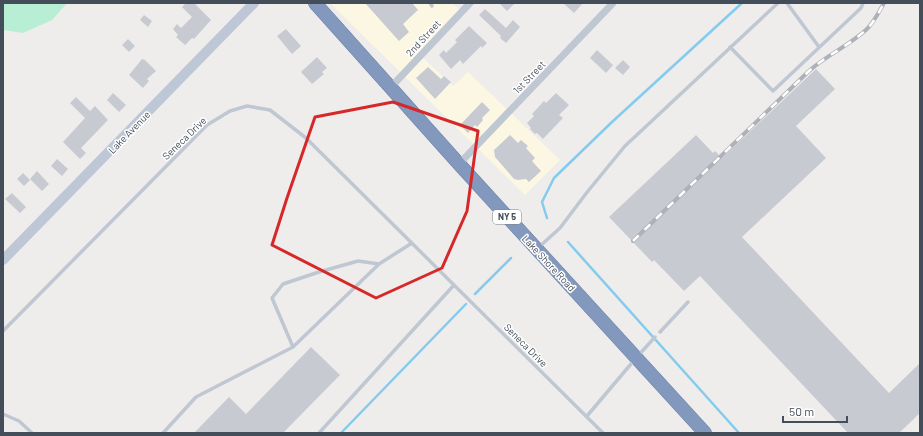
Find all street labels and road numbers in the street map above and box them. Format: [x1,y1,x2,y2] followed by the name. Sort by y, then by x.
[403,17,443,59] street label: 2nd Street
[510,58,548,96] street label: 1st Street
[106,108,152,156] street label: Lake Avenue
[160,114,208,162] street label: Seneca Drive
[493,210,521,224] road number: NY 5
[520,232,578,294] street label: Lake Shore Road
[502,321,550,369] street label: Seneca Drive

